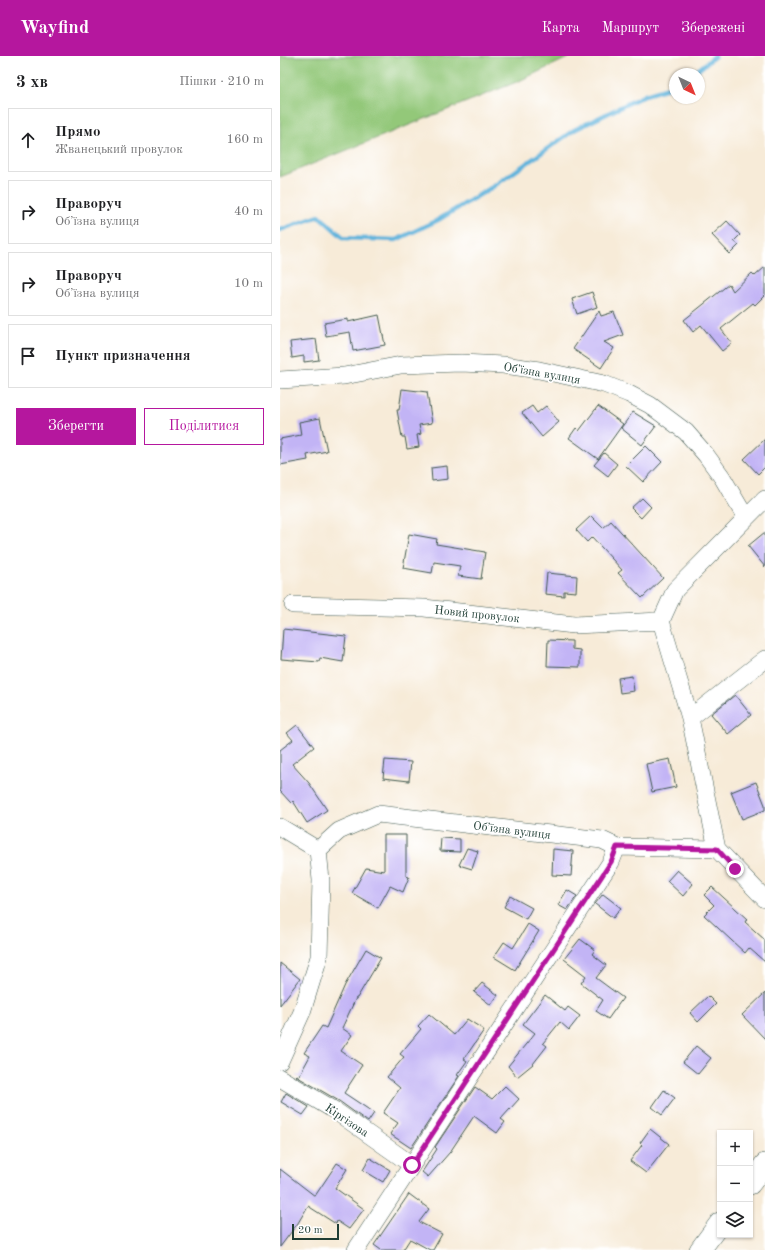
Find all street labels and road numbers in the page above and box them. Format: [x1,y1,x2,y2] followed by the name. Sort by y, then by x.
[502,360,581,387] street label: Обʼїзна вулиця
[434,605,520,625] street label: Новий провулок
[472,819,551,842] street label: Обʼїзна вулиця
[323,1101,371,1140] street label: Кіргізова

